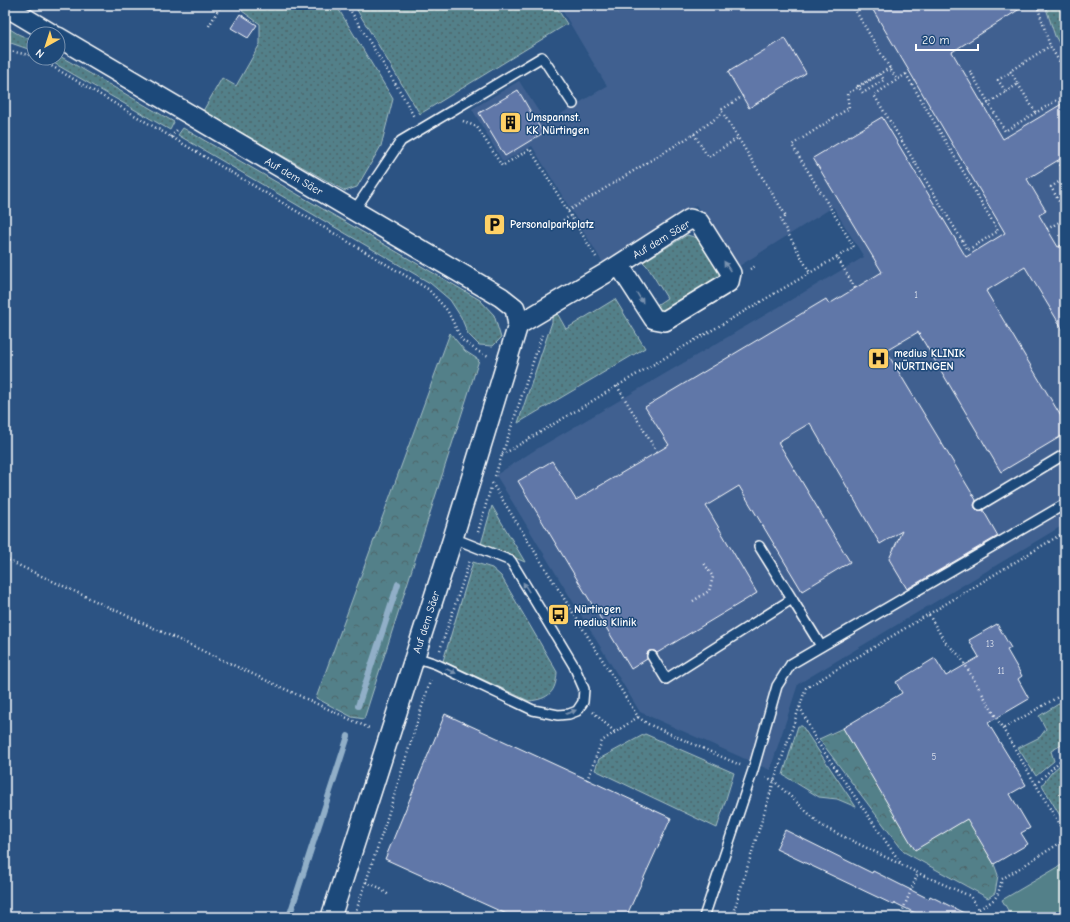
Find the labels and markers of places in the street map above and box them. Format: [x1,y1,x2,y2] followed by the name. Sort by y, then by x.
[498,110,524,136] building icon: Umspannst. KK Nürtingen
[526,111,589,137] place label: Umspannst. KK Nürtingen
[481,211,507,237] parking icon: Personalparkplatz
[510,218,594,231] place label: Personalparkplatz
[865,346,891,372] hospital icon: medius KLINIK NÜRTINGEN
[894,347,965,373] place label: medius KLINIK NÜRTINGEN
[546,602,572,628] bus stop icon: Nürtingen medius Klinik
[574,603,637,629] place label: Nürtingen medius Klinik

